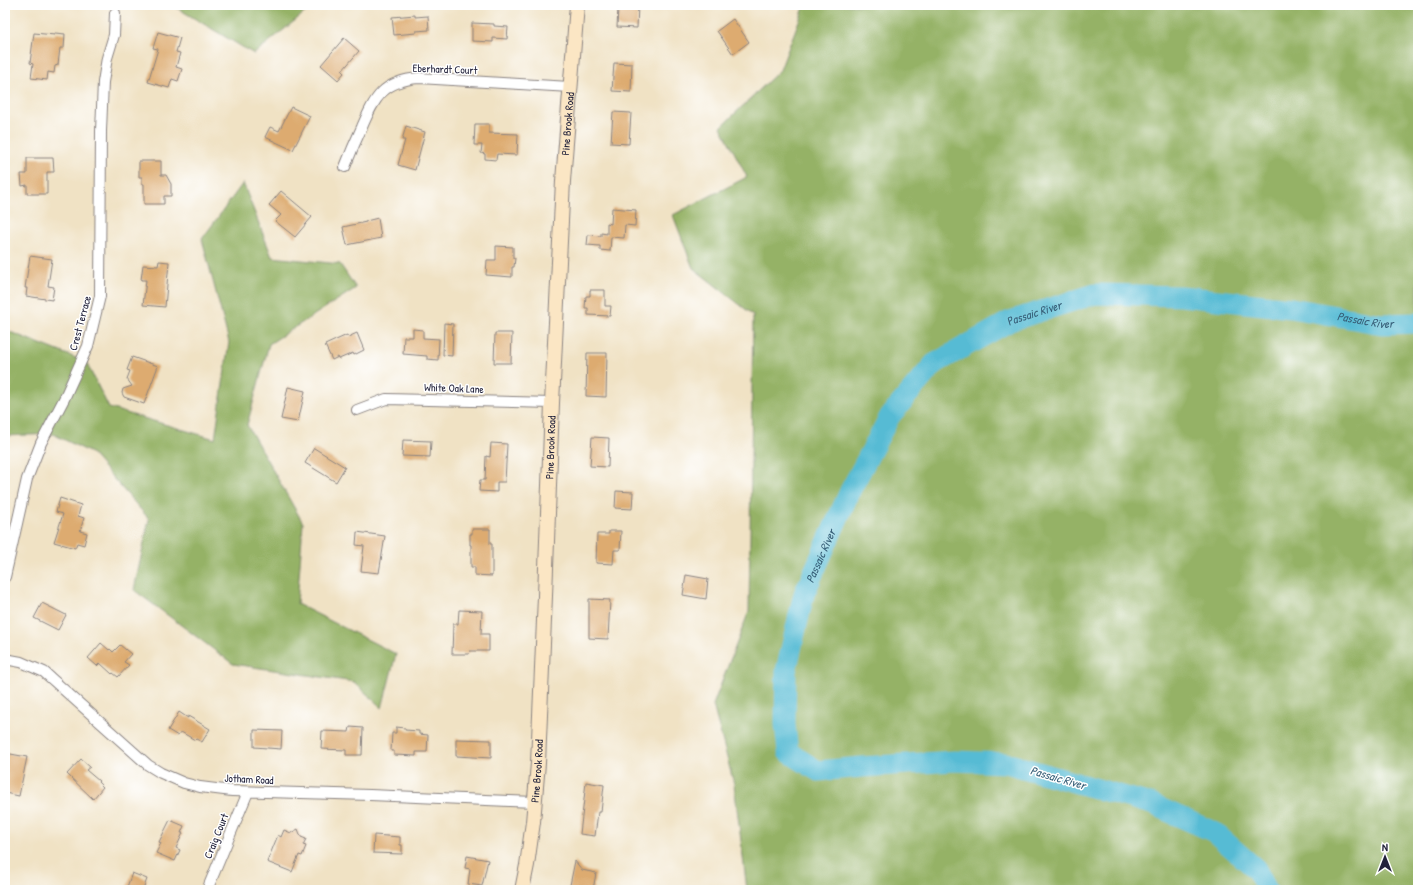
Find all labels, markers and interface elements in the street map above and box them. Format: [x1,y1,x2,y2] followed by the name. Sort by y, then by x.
[412,61,478,77] street label: Eberhardt Court
[558,91,577,156] street label: Pine Brook Road
[66,293,94,352] street label: Crest Terrace
[1003,296,1065,330] water label: Passaic River
[1336,307,1395,333] water label: Passaic River
[424,380,485,396] street label: White Oak Lane
[542,415,559,479] street label: Pine Brook Road
[801,525,840,585] water label: Passaic River
[528,738,546,803] street label: Pine Brook Road
[1028,762,1089,794] water label: Passaic River
[224,771,275,787] street label: Jotham Road
[201,811,231,861] street label: Craig Court
[1365,837,1405,877] north arrow
[1382,840,1388,854] text: N

